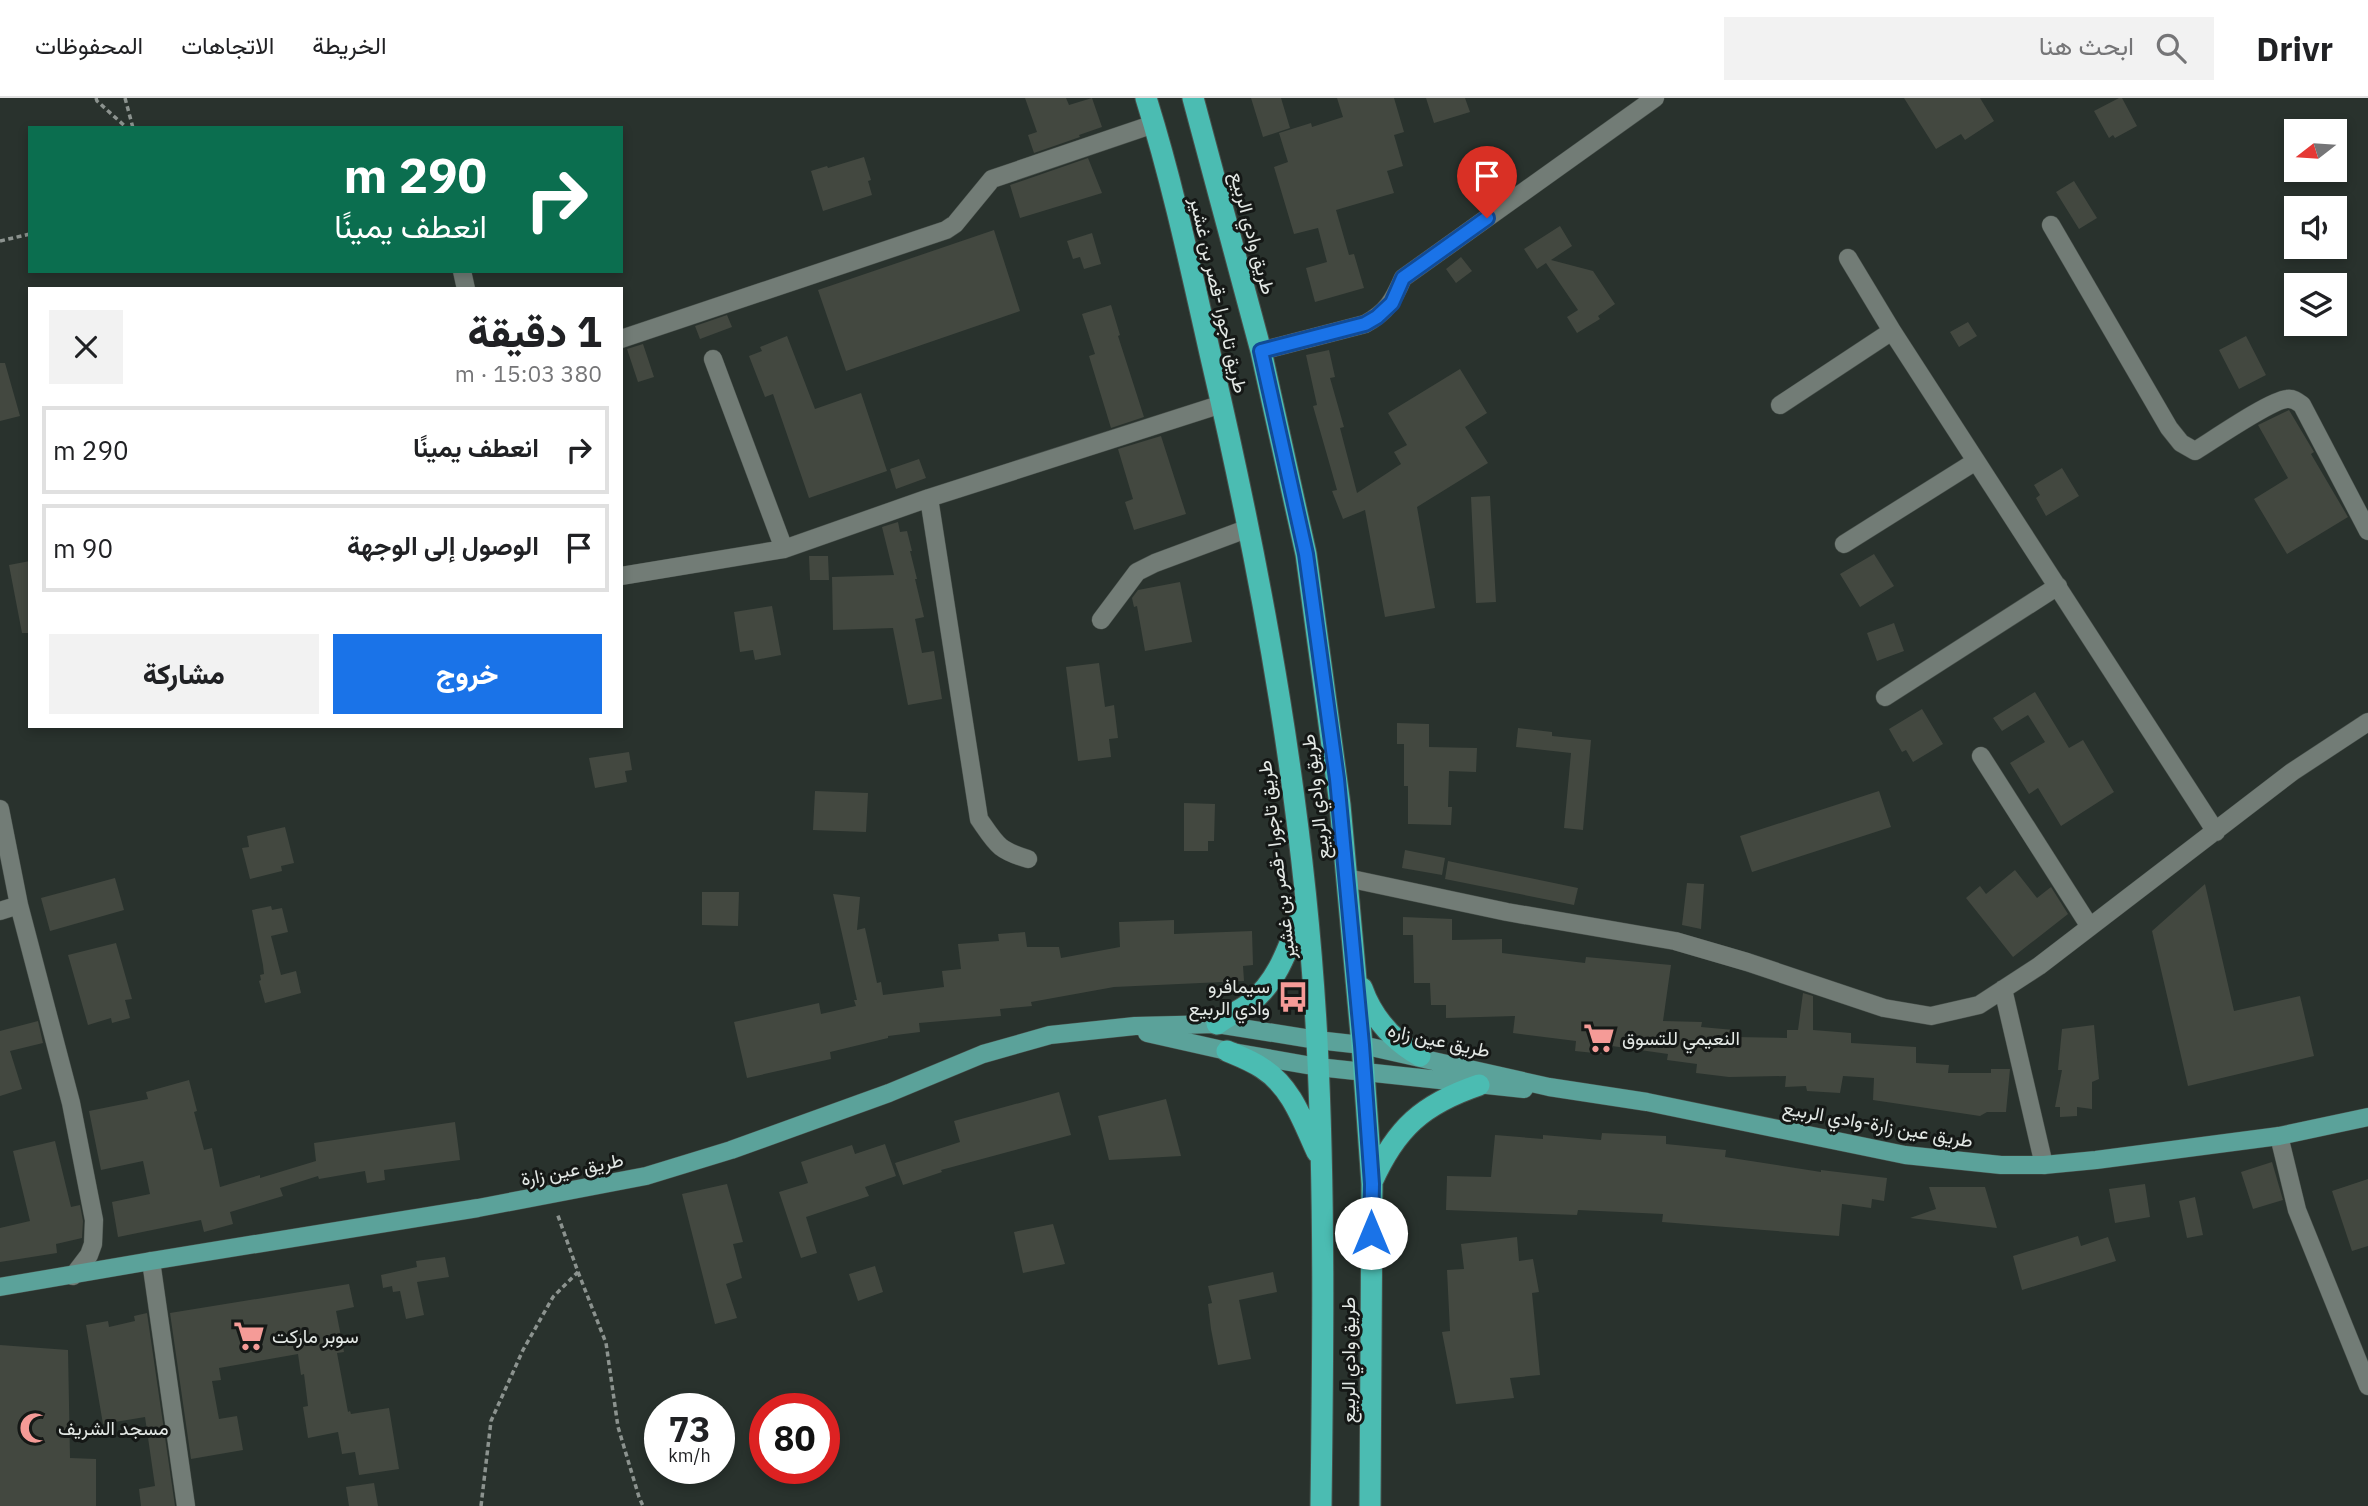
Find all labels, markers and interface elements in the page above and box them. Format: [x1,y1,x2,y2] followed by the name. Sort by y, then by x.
[1724,17,2214,80] search box
[2256,27,2333,70] text: Drivr
[2039,28,2134,62] text: ابحث هنا
[35,29,143,61] text: المحفوظات
[181,29,274,61] text: الاتجاهات
[312,29,387,61] text: الخريطة
[2152,29,2190,67] icon: search
[2284,119,2347,182] north arrow
[2284,119,2347,336] map controls
[343,143,487,206] text: 290 m
[1457,146,1517,218] pin
[511,154,602,245] icon: right
[1468,157,1506,195] icon: arrive
[1221,169,1281,298] street label: طريق وادي الربيع
[1185,194,1253,395] street label: طريق تاجورا -قصر بن غشير
[2284,196,2347,259] button: sound
[334,205,487,247] text: انعطف يمينًا
[2284,273,2347,336] button: layers
[467,304,602,359] text: 1 دقيقة
[49,310,123,384] button: close
[455,358,602,388] text: 380 m · 15:03
[413,430,539,464] text: انعطف يمينًا
[560,431,598,469] icon: right
[53,433,129,467] text: 290 m
[347,528,539,562] text: الوصول إلى الوجهة
[560,529,598,567] icon: arrive
[53,531,113,565] text: 90 m
[49,634,319,714] button: مشاركة
[333,634,602,714] button: خروج
[1295,732,1339,861] street label: طريق وادي الربيع
[1252,759,1300,962] street label: طريق تاجورا -قصر بن غشير
[1188,974,1270,1024] place label: سيمافرو وادي الربيع
[1276,980,1310,1014] bus stop icon: سيمافرو وادي الربيع
[1386,1017,1492,1063] street label: طريق عين زاره
[1582,1021,1616,1055] supermarket icon: النعيمي للتسوق
[1622,1026,1740,1054] place label: النعيمي للتسوق
[1780,1095,1975,1157] street label: طريق عين زارة-وادي الربيع
[519,1147,625,1191] street label: طريق عين زارة
[1334,1196,1408,1270] position arrow
[1336,1297,1364,1423] street label: طريق وادي الربيع
[232,1319,266,1353] supermarket icon: سوبر ماركت
[272,1324,359,1348] place label: سوبر ماركت
[749,1393,840,1484] speed limit sign: 80
[668,1406,711,1452] text: 73
[18,1411,52,1445] mosque icon: مسجد الشريف
[58,1416,169,1440] place label: مسجد الشريف
[668,1444,711,1467] text: km/h

